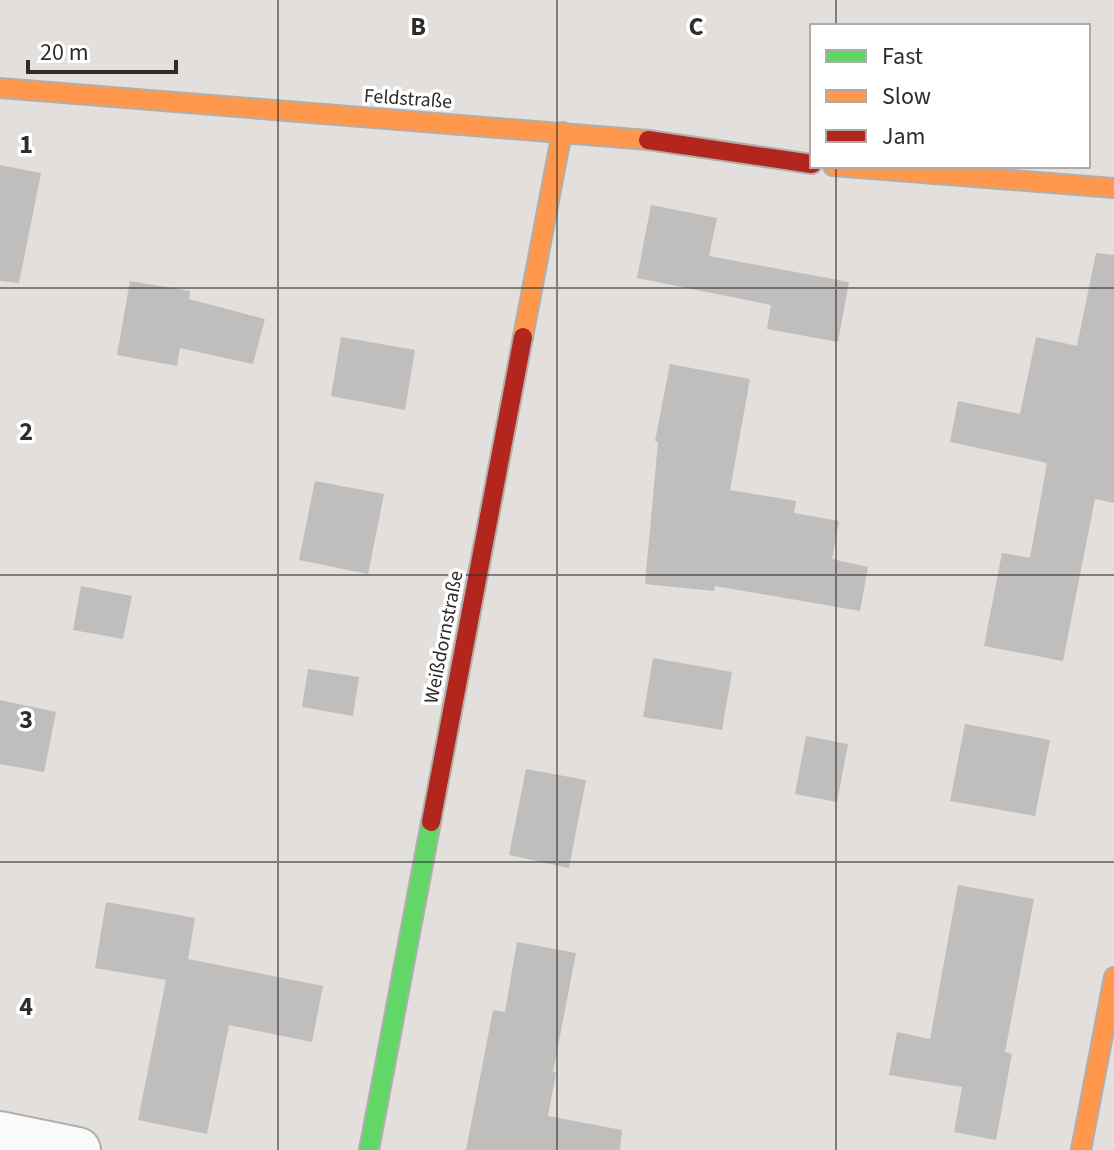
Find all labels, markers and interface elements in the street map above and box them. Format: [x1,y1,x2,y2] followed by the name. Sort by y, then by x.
[410,8,426,45] text: B
[688,8,704,45] text: C
[28,24,176,74] scale bar
[810,24,1090,168] legend
[40,35,89,70] text: 20 m
[882,39,923,74] text: Fast
[882,79,931,114] text: Slow
[363,82,453,116] street label: Feldstraße
[882,119,926,154] text: Jam
[19,126,33,163] text: 1
[19,413,33,450] text: 2
[417,568,471,706] street label: Weißdornstraße
[19,701,33,738] text: 3
[19,988,33,1025] text: 4

